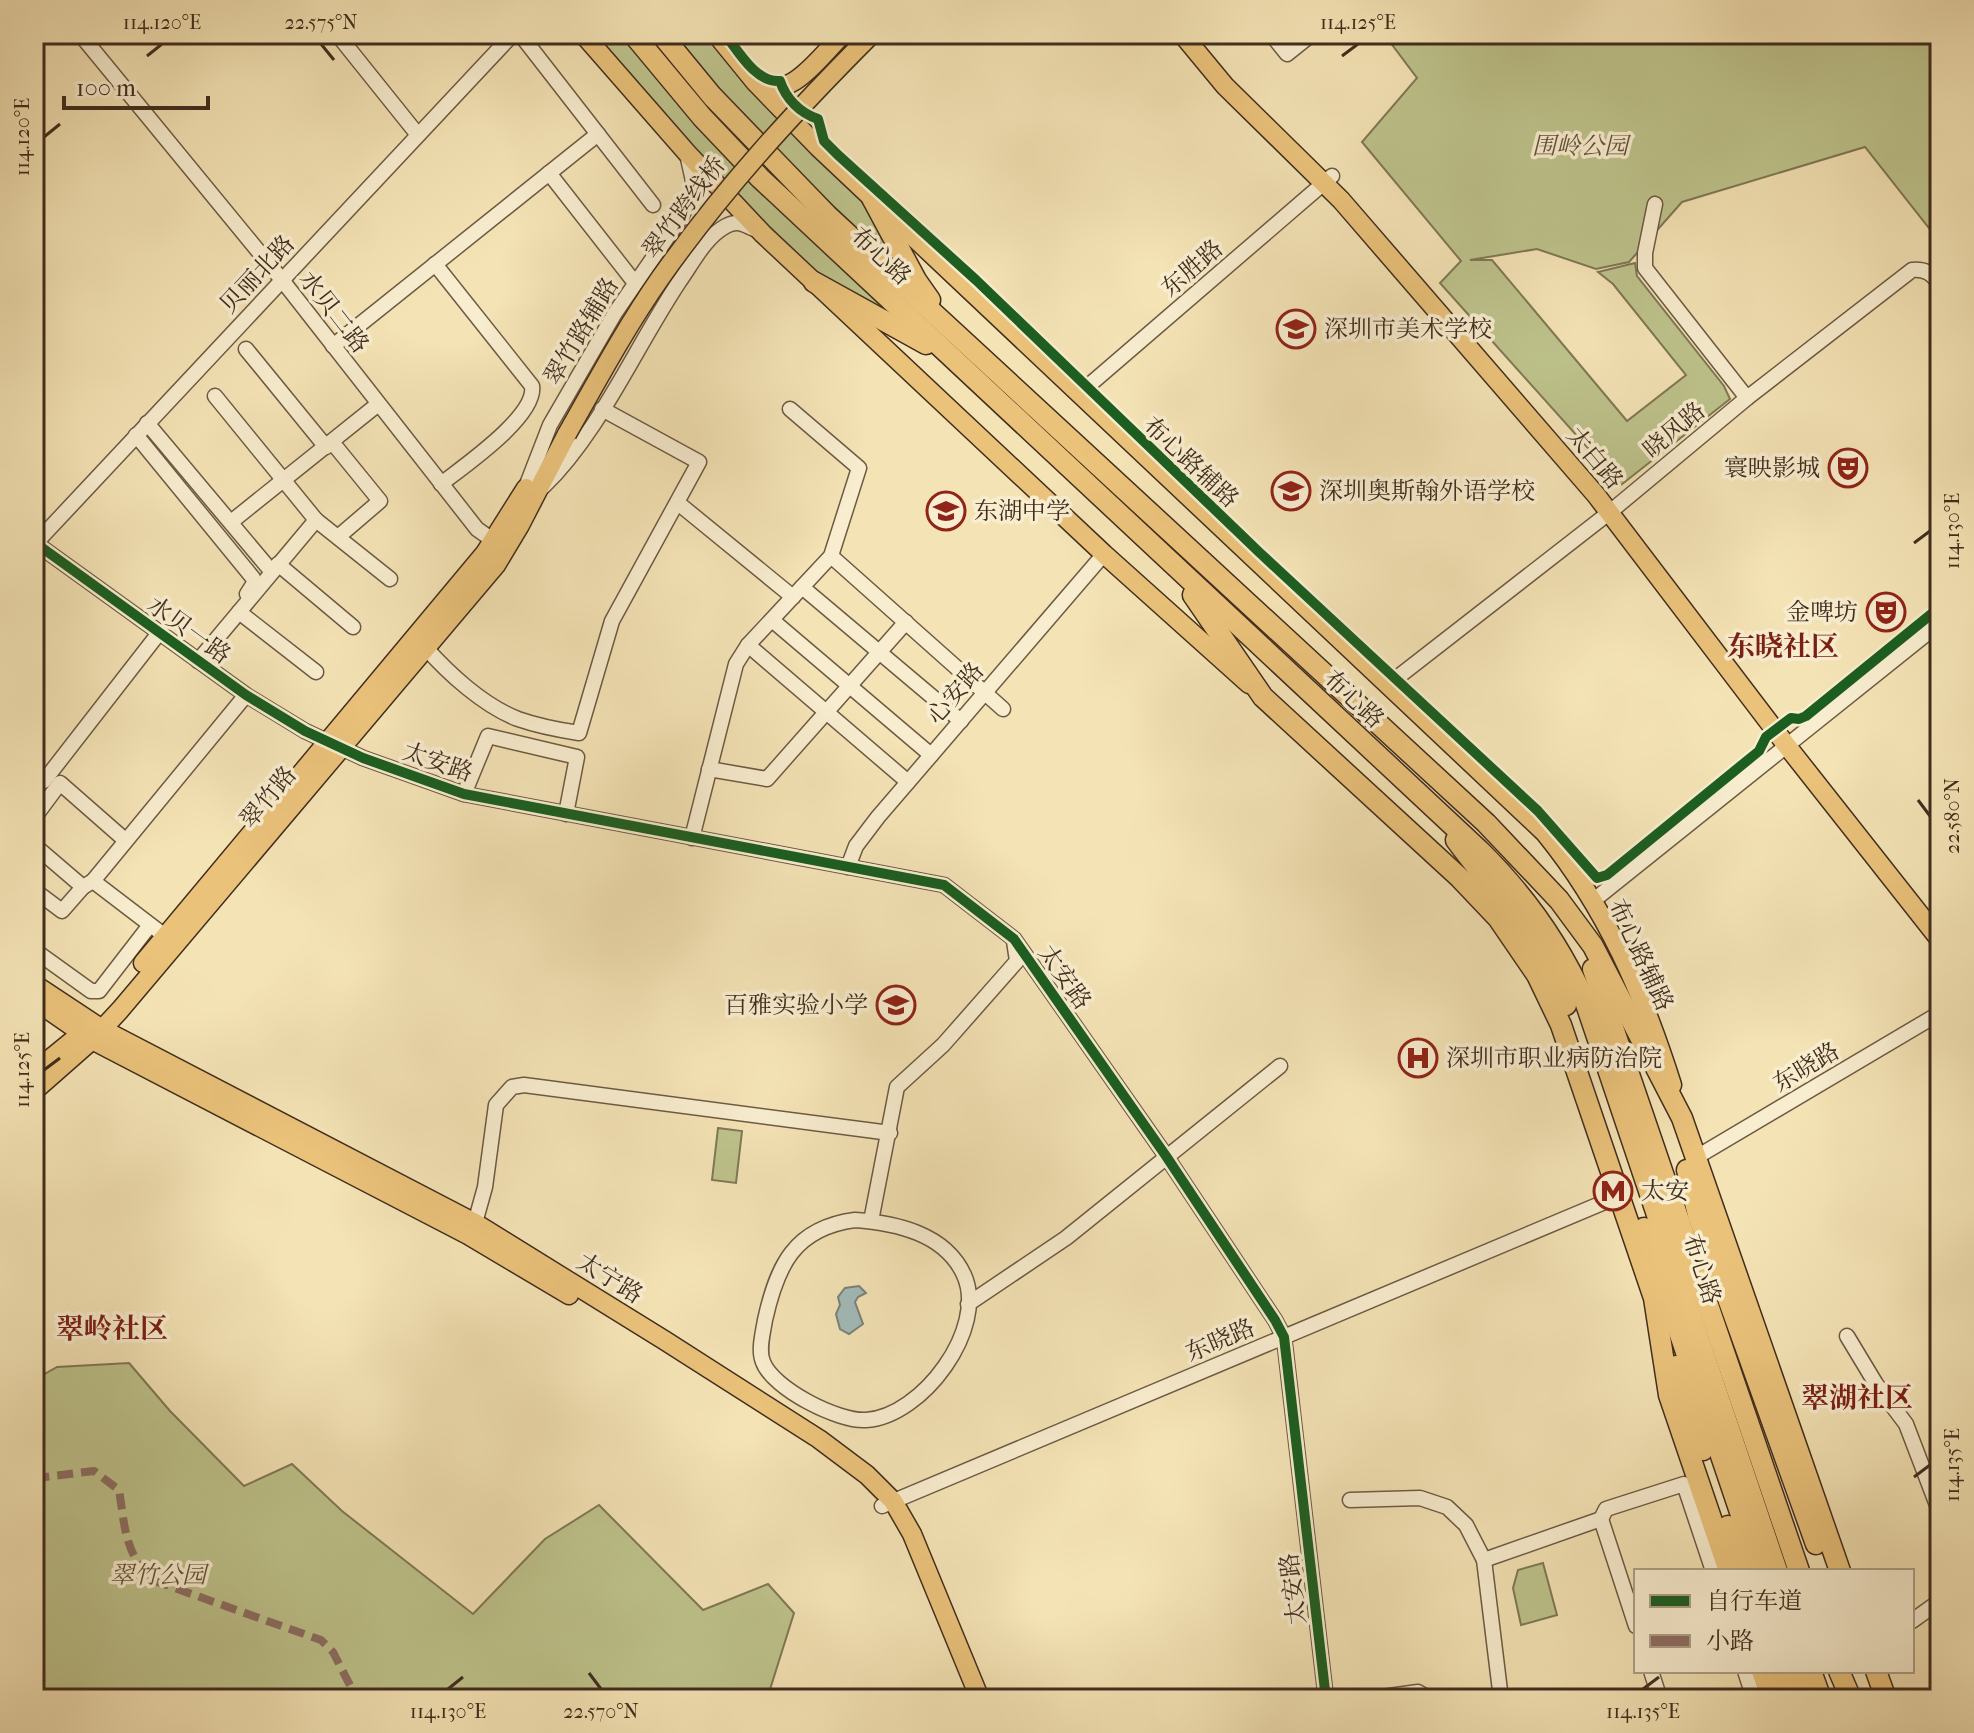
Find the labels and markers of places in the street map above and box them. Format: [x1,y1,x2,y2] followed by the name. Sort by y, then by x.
[1275,308,1317,350] school or university icon: 深圳市美术学校
[1324,315,1492,343] place label: 深圳市美术学校
[1827,447,1869,489] theatre icon: 寰映影城
[1724,454,1820,482] place label: 寰映影城
[1270,470,1312,512] school or university icon: 深圳奥斯翰外语学校
[1319,477,1535,505] place label: 深圳奥斯翰外语学校
[925,490,967,532] school or university icon: 东湖中学
[974,497,1070,525] place label: 东湖中学
[1865,591,1907,633] theatre icon: 金啤坊
[1786,598,1858,626] place label: 金啤坊
[875,984,917,1026] school or university icon: 百雅实验小学
[724,991,868,1019] place label: 百雅实验小学
[1397,1037,1439,1079] hospital icon: 深圳市职业病防治院
[1446,1044,1662,1072] place label: 深圳市职业病防治院
[1592,1170,1634,1212] metro station icon: 太安
[1641,1177,1689,1205] place label: 太安

